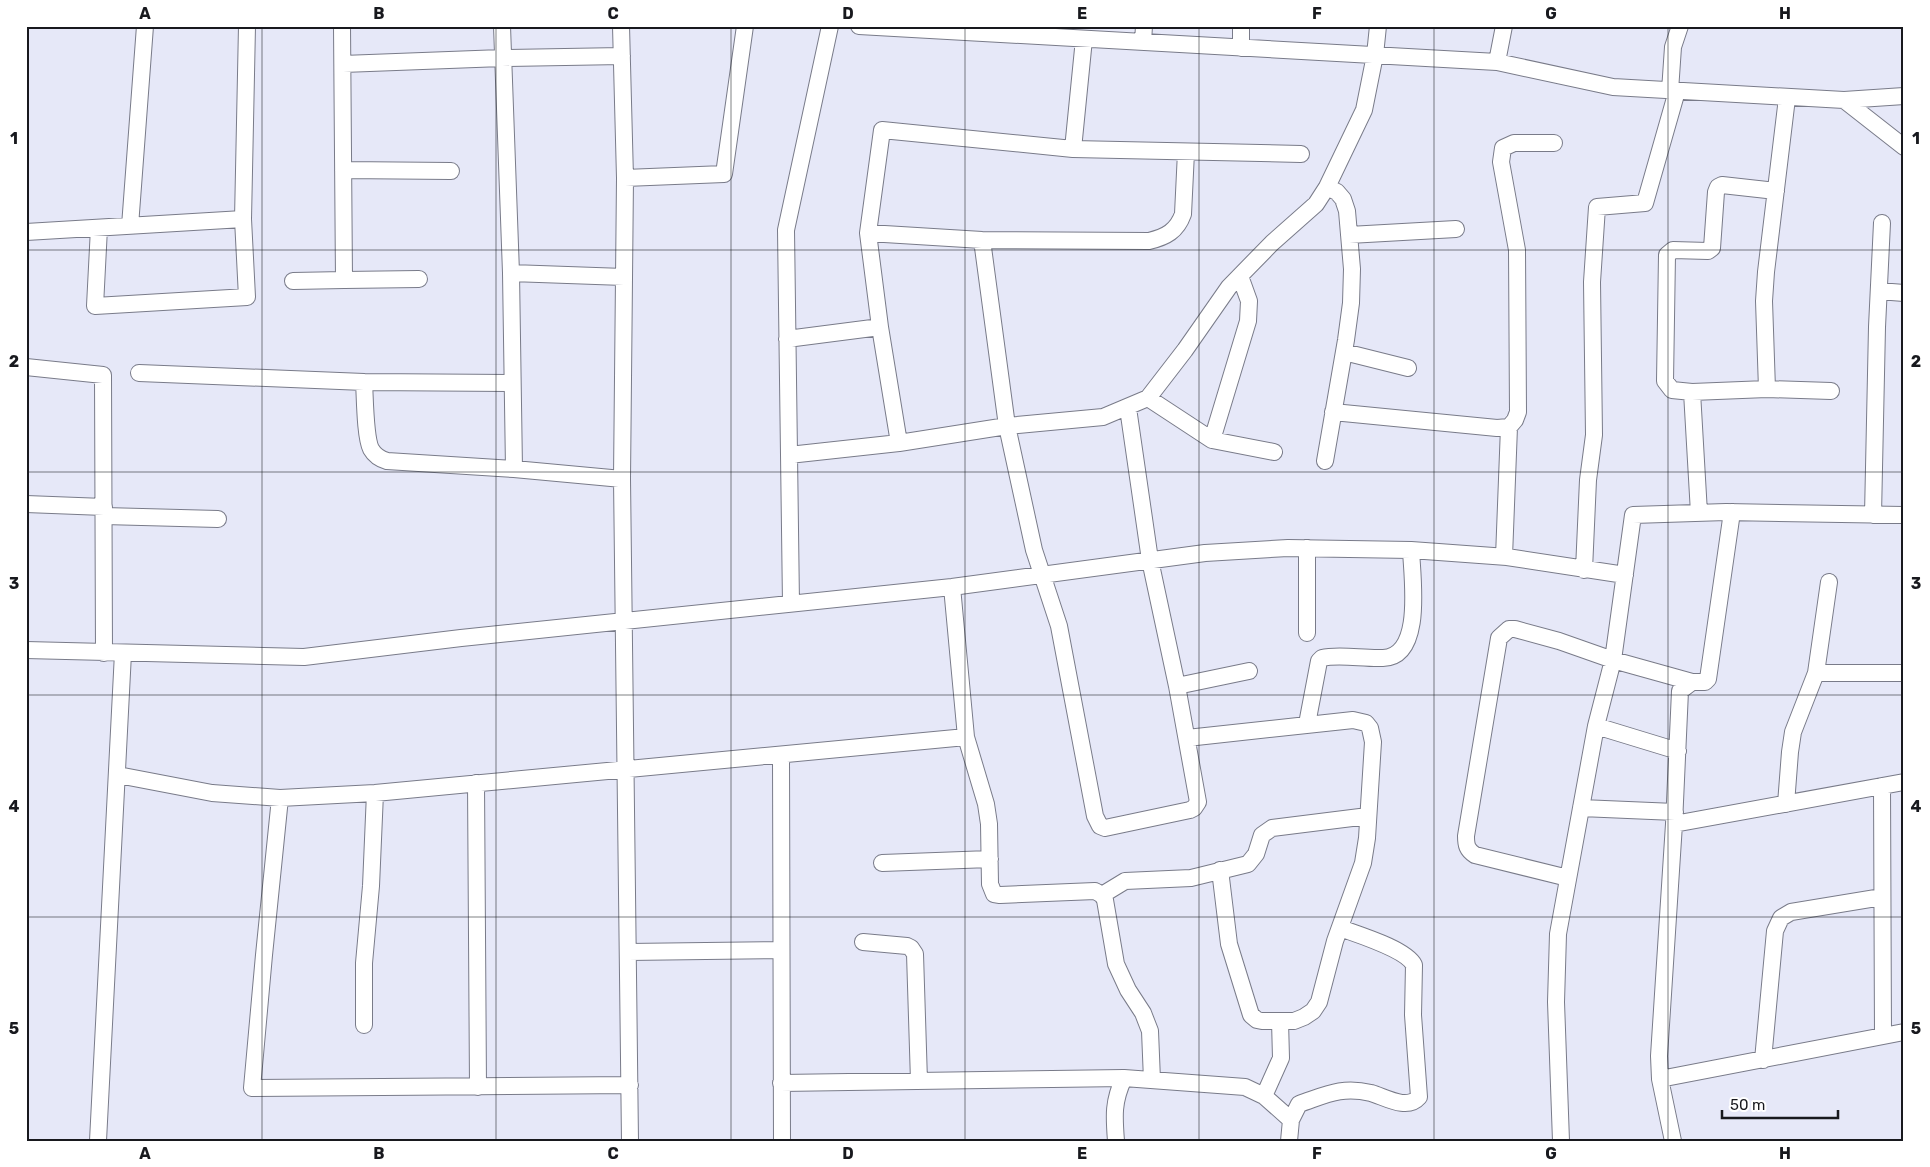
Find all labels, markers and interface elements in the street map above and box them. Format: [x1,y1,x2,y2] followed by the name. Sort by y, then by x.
[139,4,151,23] text: A
[373,4,385,23] text: B
[607,4,619,23] text: C
[842,4,854,23] text: D
[1077,4,1087,23] text: E
[1312,4,1322,23] text: F
[1545,4,1557,23] text: G
[1779,4,1791,23] text: H
[10,129,18,148] text: 1
[1912,129,1920,148] text: 1
[9,352,19,371] text: 2
[1911,352,1921,371] text: 2
[9,574,19,593] text: 3
[1911,574,1921,593] text: 3
[9,797,20,816] text: 4
[1911,797,1922,816] text: 4
[9,1019,19,1038] text: 5
[1911,1019,1921,1038] text: 5
[1722,1087,1839,1119] scale bar
[1730,1096,1765,1114] text: 50 m
[139,1144,151,1163] text: A
[373,1144,385,1163] text: B
[607,1144,619,1163] text: C
[842,1144,854,1163] text: D
[1077,1144,1087,1163] text: E
[1312,1144,1322,1163] text: F
[1545,1144,1557,1163] text: G
[1779,1144,1791,1163] text: H

